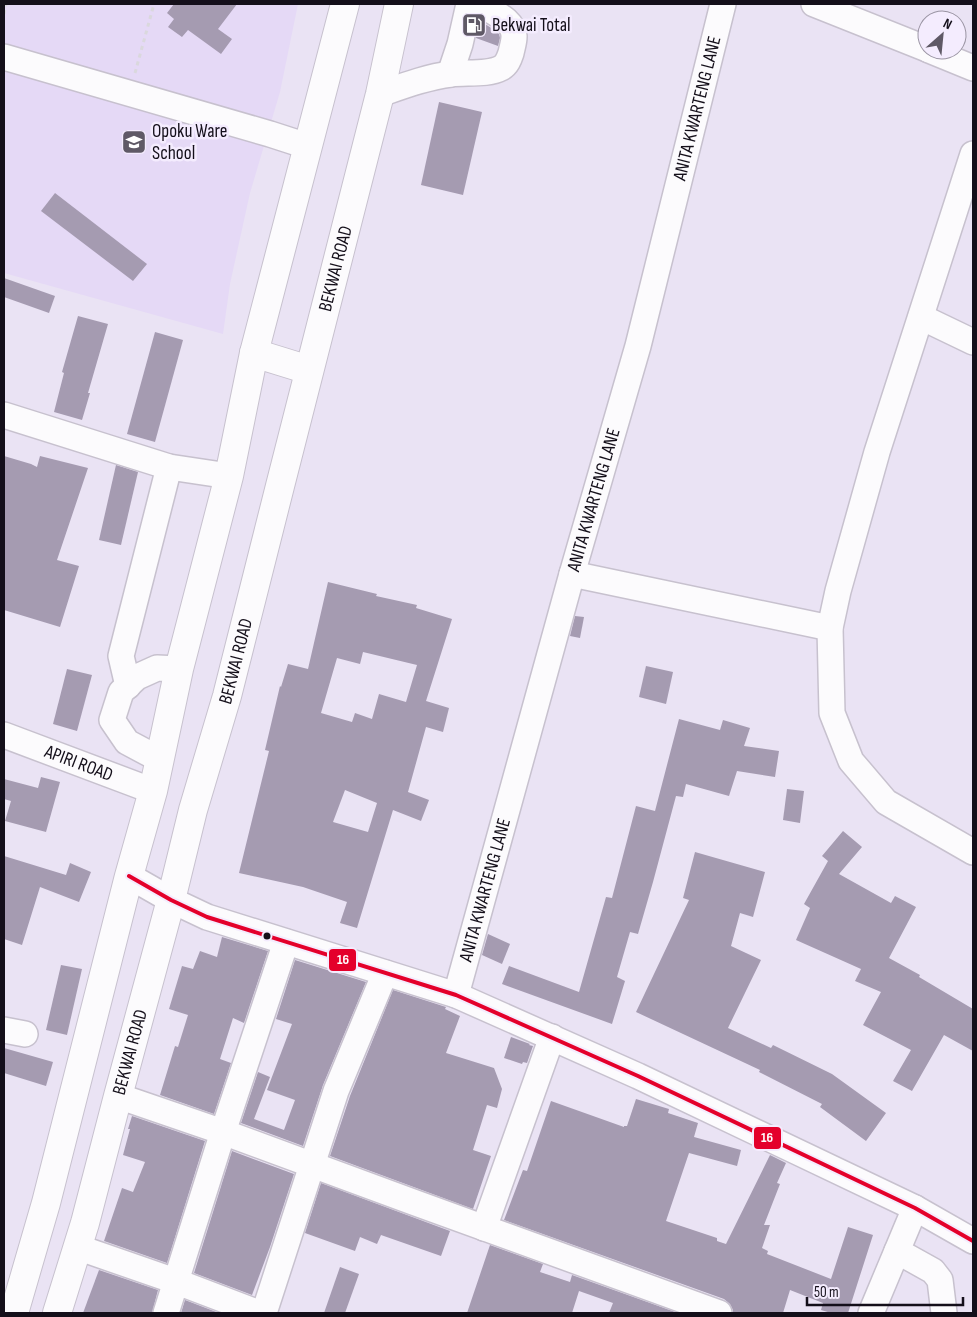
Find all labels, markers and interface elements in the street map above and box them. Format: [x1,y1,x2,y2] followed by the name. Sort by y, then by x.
[917,10,967,60] north arrow
[461,12,487,38] fuel station icon: Bekwai Total
[492,14,571,37] place label: Bekwai Total
[940,15,955,33] text: N
[668,34,726,184] street label: ANITA KWARTENG LANE
[152,120,227,165] place label: Opoku Ware School
[121,129,147,155] school or university icon: Opoku Ware School
[313,223,357,314] street label: BEKWAI ROAD
[562,425,625,575] street label: ANITA KWARTENG LANE
[214,616,258,707] street label: BEKWAI ROAD
[41,740,116,786] street label: APIRI ROAD
[454,816,516,965] street label: ANITA KWARTENG LANE
[262,931,272,941] unlabelled marker
[328,948,357,972] line badge: 16
[337,951,349,968] text: 16
[107,1007,152,1097] street label: BEKWAI ROAD
[753,1126,782,1150] line badge: 16
[761,1129,773,1146] text: 16
[807,1274,963,1306] scale bar
[814,1283,839,1302] text: 50 m

